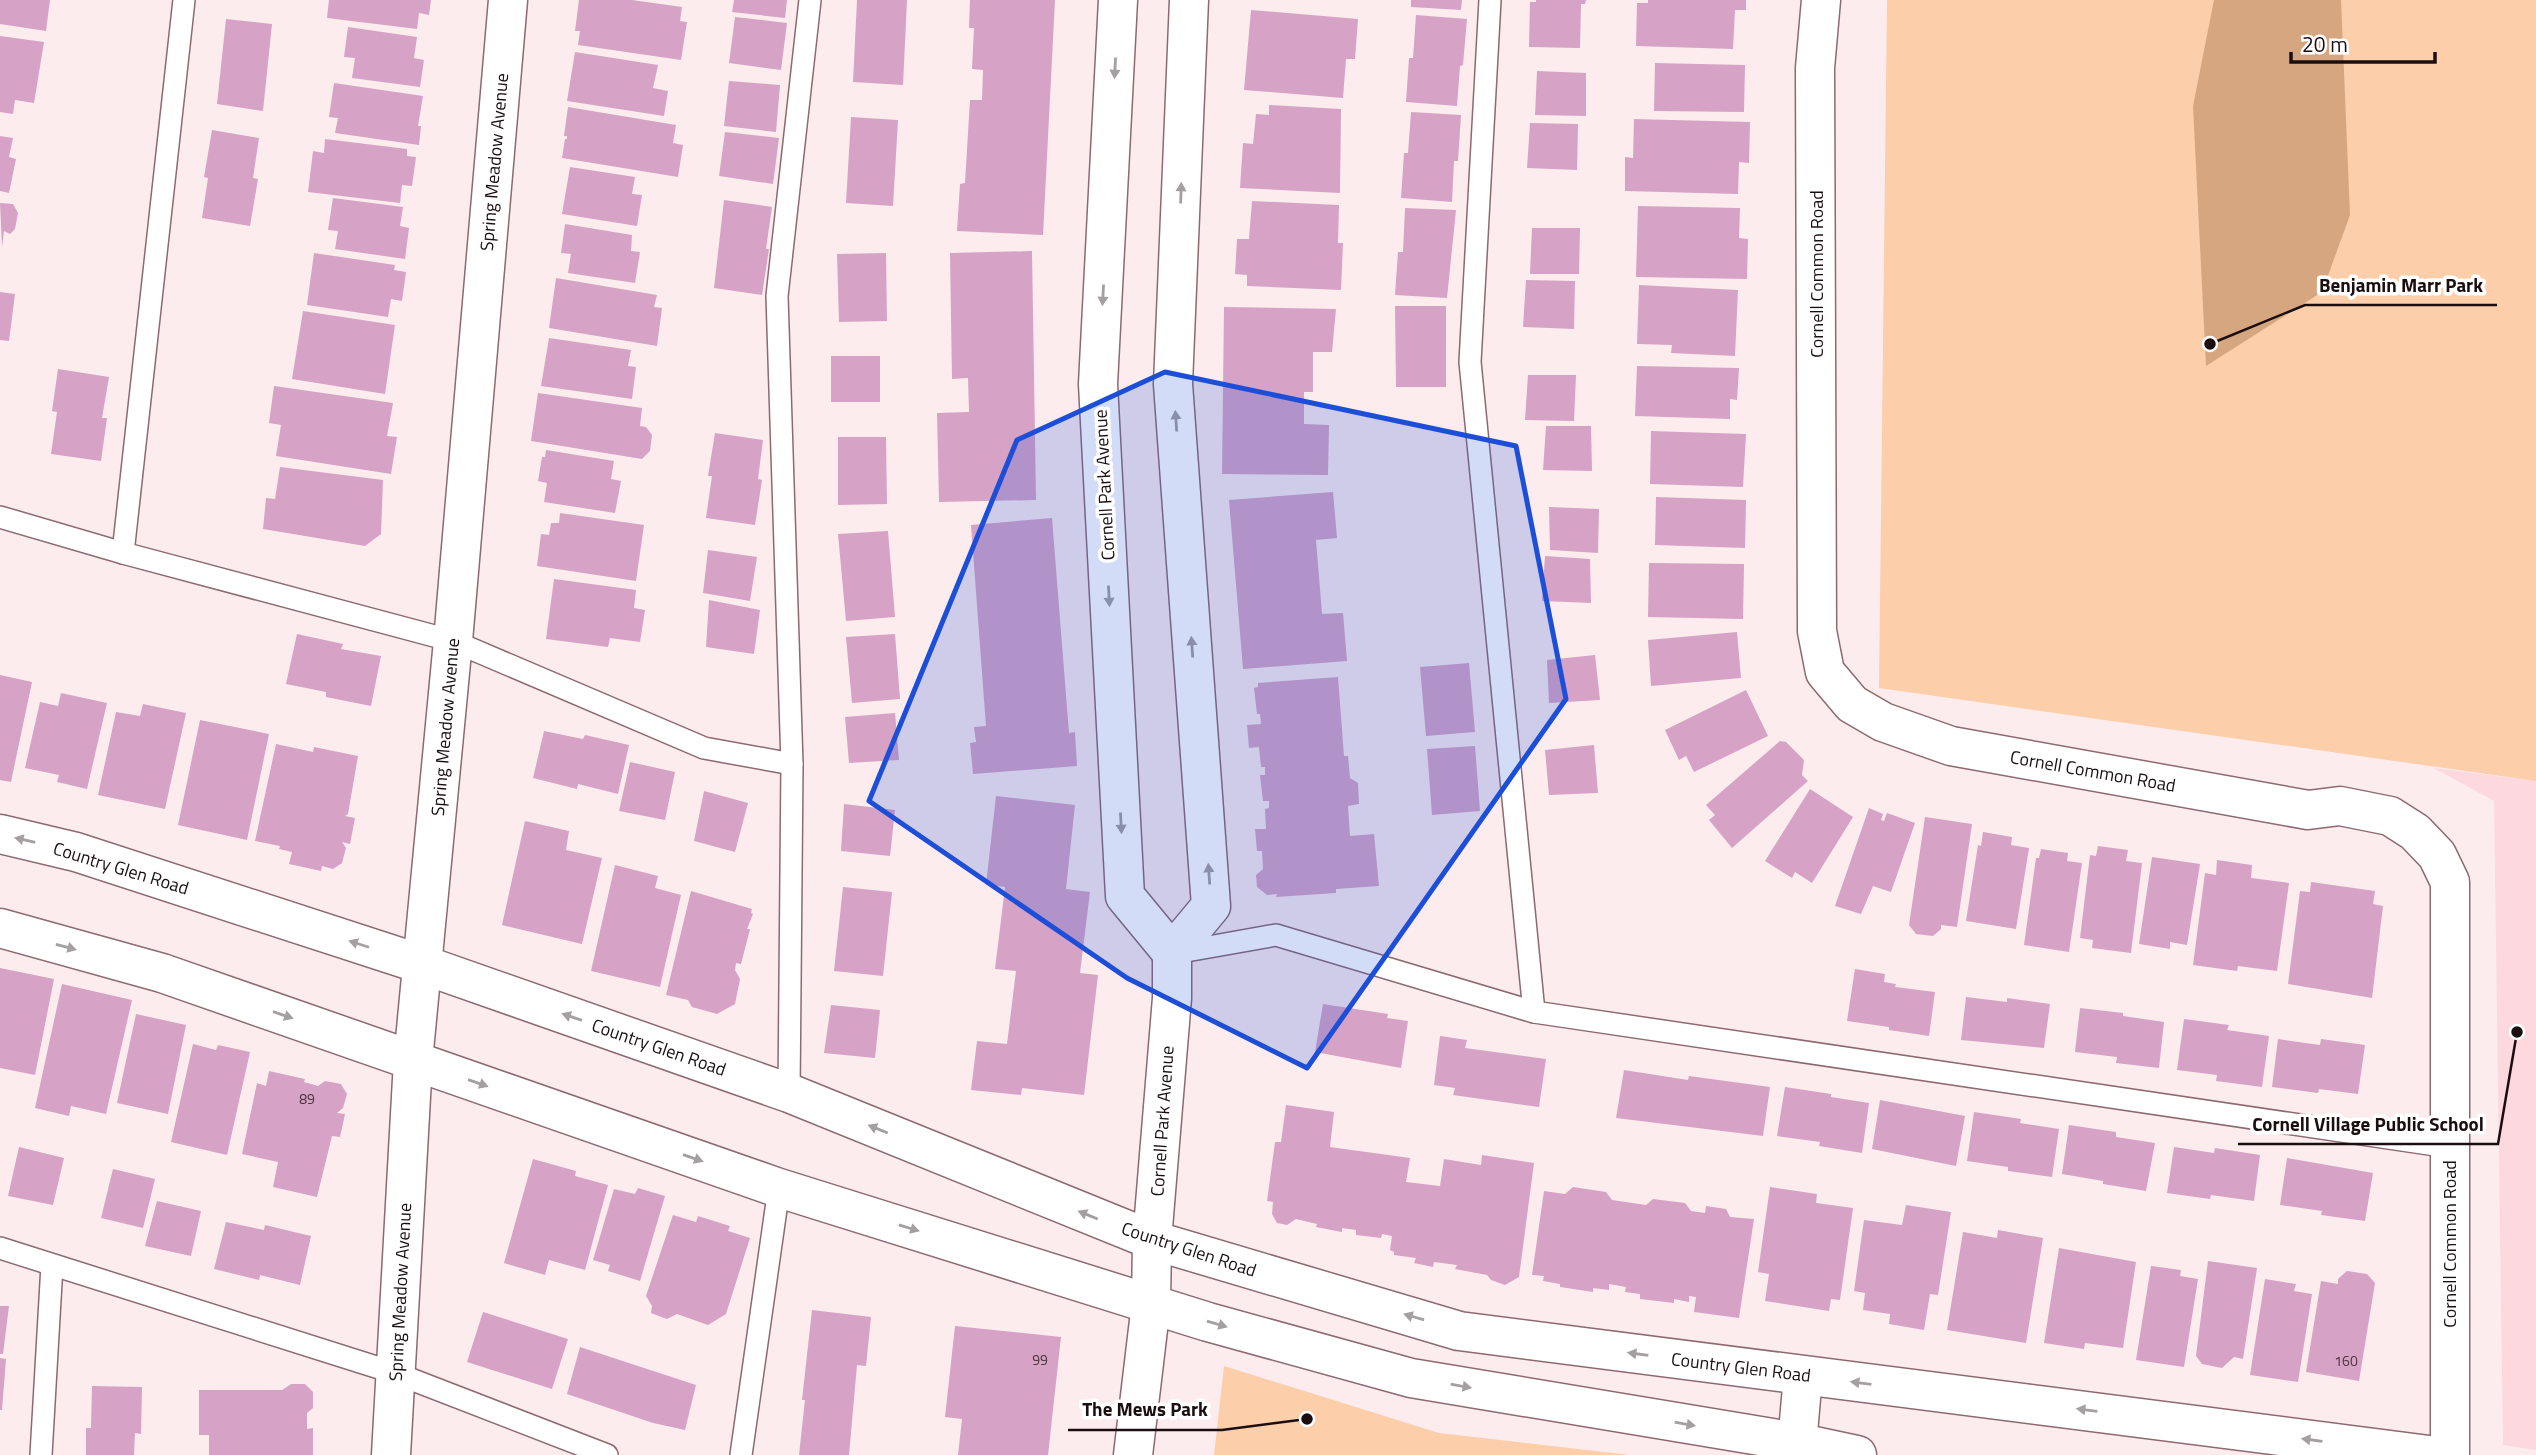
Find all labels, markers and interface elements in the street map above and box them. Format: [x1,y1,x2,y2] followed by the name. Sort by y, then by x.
[2291,21,2434,65] scale bar
[2302,28,2348,60] text: 20 m
[1109,57,1120,79] one-way arrow
[473,72,515,252] street label: Spring Meadow Avenue
[1175,182,1186,204] one-way arrow
[1803,190,1830,358] street label: Cornell Common Road
[2305,265,2497,305] callout: Benjamin Marr Park
[2319,270,2483,299] text: Benjamin Marr Park
[1097,285,1108,307] one-way arrow
[1087,409,1121,561] street label: Cornell Park Avenue
[1170,409,1181,431] one-way arrow
[1104,585,1115,607] one-way arrow
[1186,636,1197,658] one-way arrow
[424,637,466,817] street label: Spring Meadow Avenue
[2008,743,2178,799] street label: Cornell Common Road
[1116,812,1127,834] one-way arrow
[14,834,36,845] one-way arrow
[50,835,192,901] street label: Country Glen Road
[1203,863,1214,885] one-way arrow
[348,939,369,949] one-way arrow
[56,942,77,952] one-way arrow
[272,1010,293,1021] one-way arrow
[562,1011,583,1022] one-way arrow
[588,1011,730,1083] street label: Country Glen Road
[1143,1045,1181,1197] street label: Cornell Park Avenue
[468,1078,489,1089] one-way arrow
[299,1088,315,1109] house number: 89
[2238,1104,2498,1144] callout: Cornell Village Public School
[2252,1109,2484,1138] text: Cornell Village Public School
[868,1123,888,1135] one-way arrow
[682,1153,703,1164] one-way arrow
[2436,1160,2463,1328] street label: Cornell Common Road
[382,1202,418,1382] street label: Spring Meadow Avenue
[1078,1210,1099,1221] one-way arrow
[1118,1214,1260,1284] street label: Country Glen Road
[899,1224,920,1234] one-way arrow
[1404,1312,1425,1322] one-way arrow
[1206,1319,1228,1330] one-way arrow
[1670,1345,1812,1389] street label: Country Glen Road
[1627,1348,1649,1359] one-way arrow
[1032,1349,1048,1370] house number: 99
[2334,1350,2358,1371] house number: 160
[1850,1377,1872,1388] one-way arrow
[1450,1381,1472,1392] one-way arrow
[1068,1390,1222,1430] callout: The Mews Park
[1082,1394,1208,1423] text: The Mews Park
[2076,1404,2098,1415] one-way arrow
[1674,1419,1696,1430] one-way arrow
[2301,1434,2323,1445] one-way arrow

